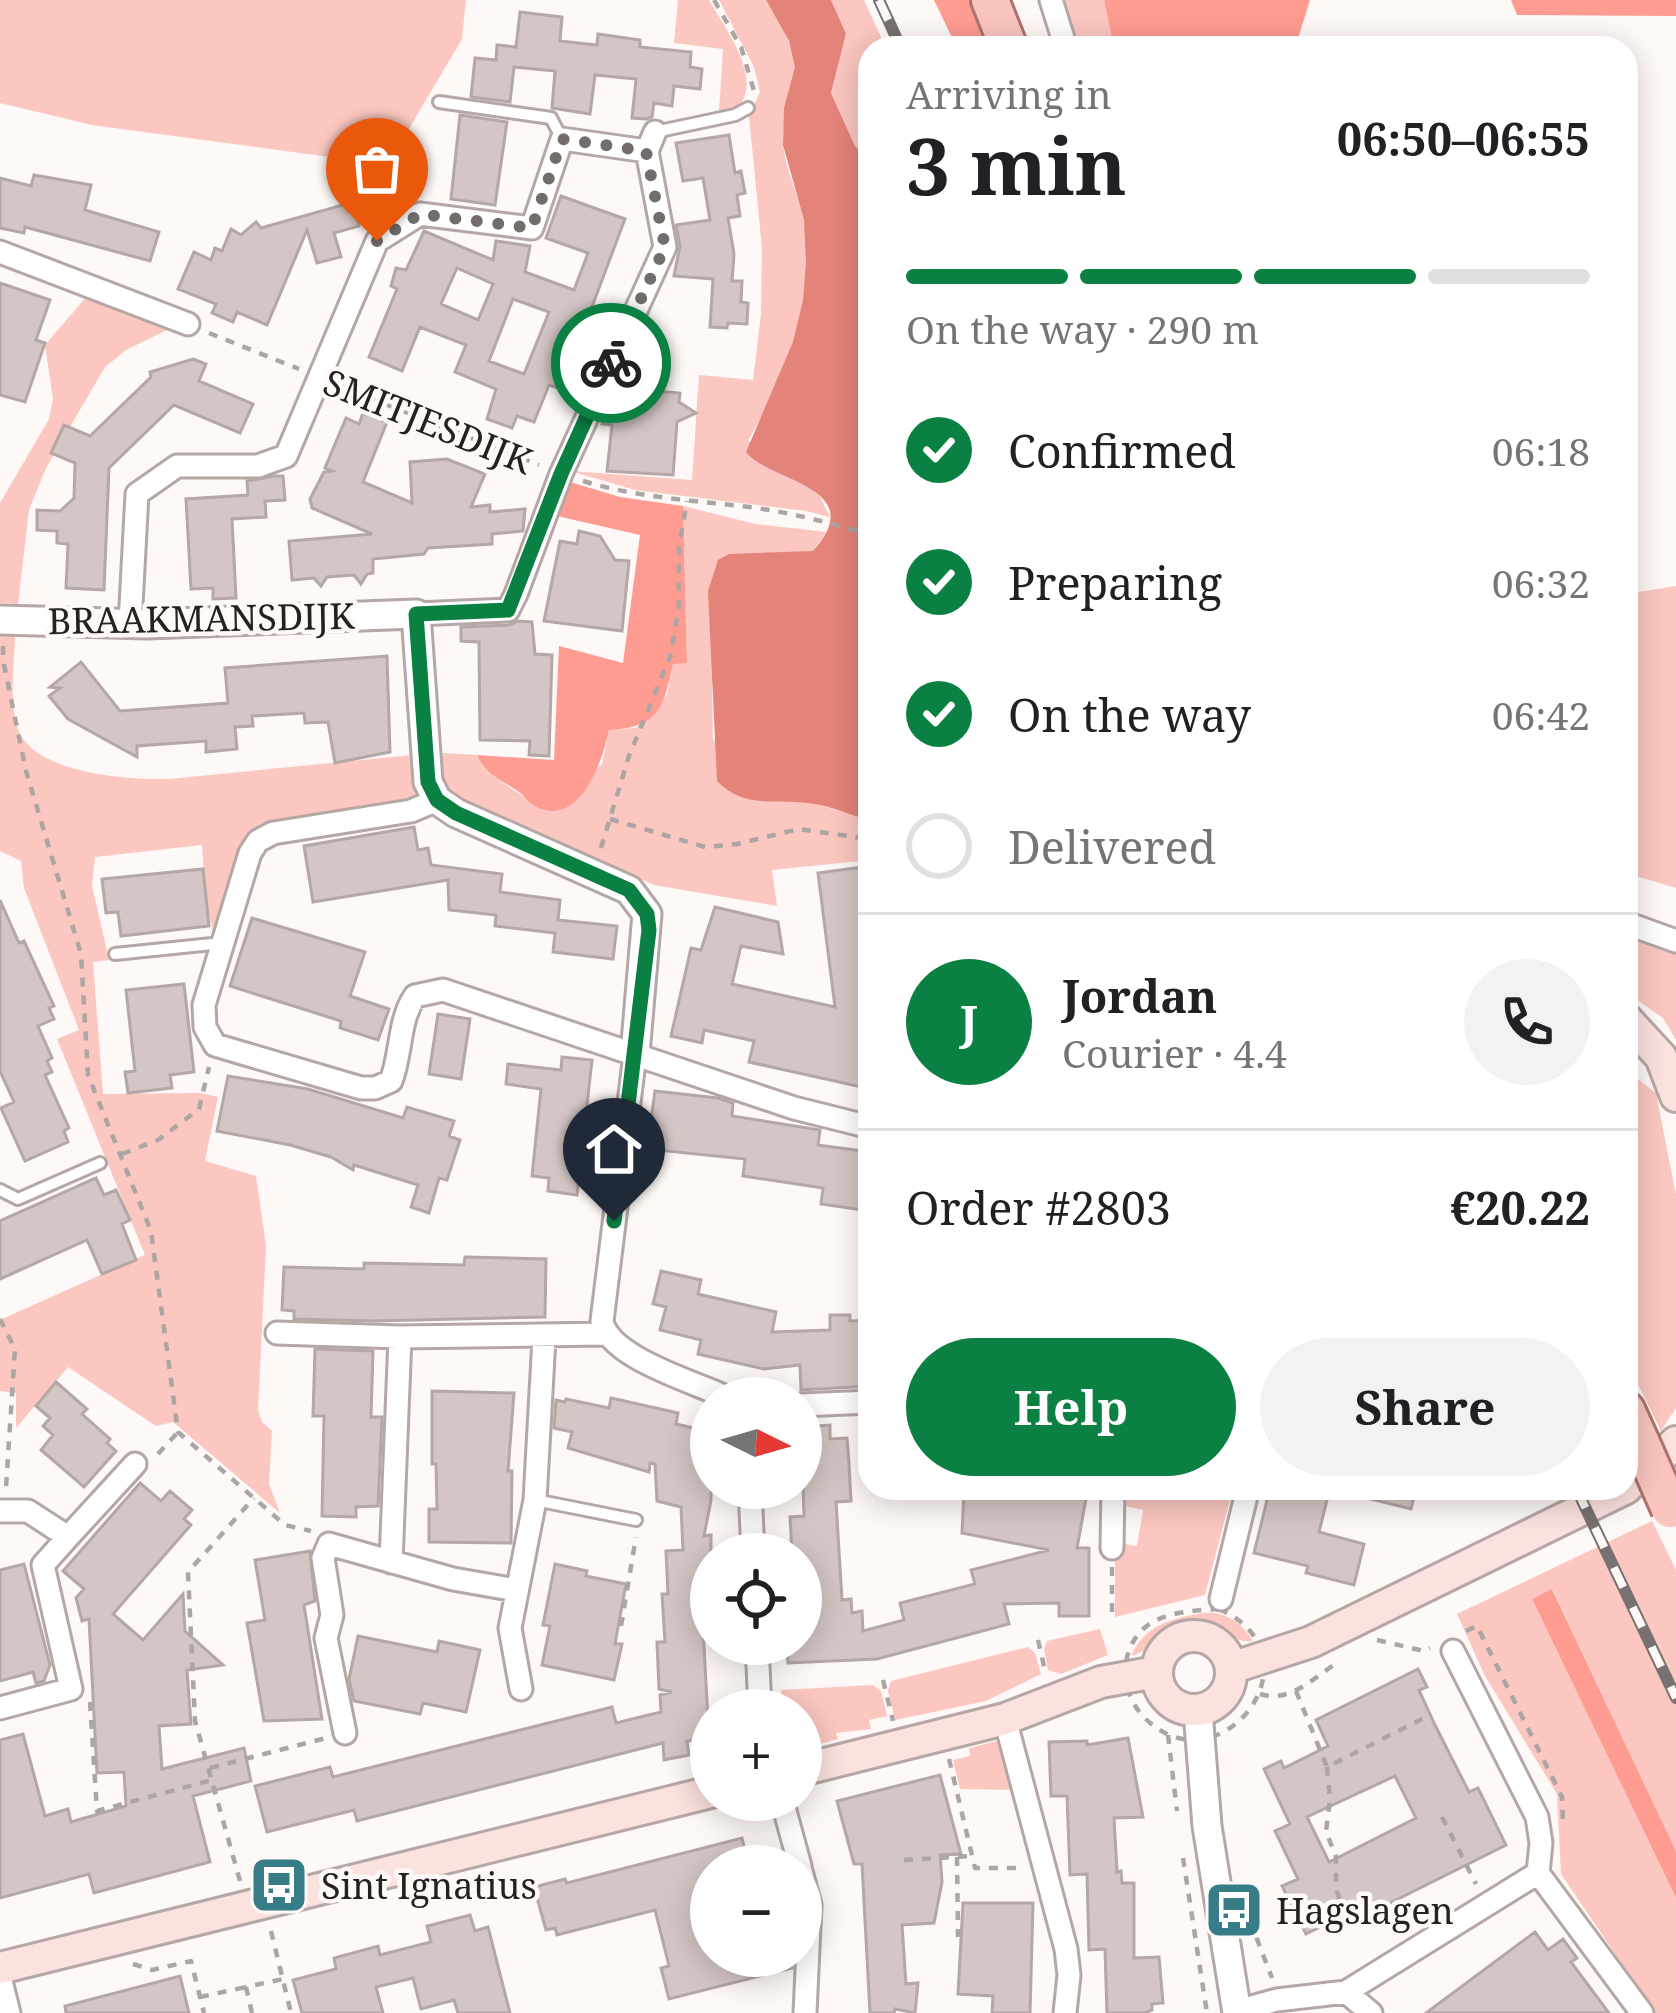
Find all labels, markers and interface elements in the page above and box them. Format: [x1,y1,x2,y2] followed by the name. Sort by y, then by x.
[906,67,1112,120] text: Arriving in
[1337,108,1590,169] text: 06:50–06:55
[906,112,1127,218] text: 3 min
[326,118,428,241] pin
[344,136,410,202] icon: bag
[906,302,1259,355] text: On the way · 290 m
[551,303,671,423] courier
[578,330,644,396] icon: bike
[316,357,540,485] street label: SMITJESDIJK
[906,417,972,483] icon: check
[1008,420,1236,481] text: Confirmed
[1492,424,1590,477] text: 06:18
[906,549,972,615] icon: check
[1008,552,1222,613] text: Preparing
[1492,556,1590,609] text: 06:32
[47,591,356,645] street label: BRAAKMANSDIJK
[906,681,972,747] icon: check
[1008,684,1251,745] text: On the way
[1492,688,1590,741] text: 06:42
[1008,816,1216,877] text: Delivered
[1464,959,1590,1085] button: phone
[1062,965,1217,1026] text: Jordan
[960,991,978,1052] text: J
[1062,1026,1287,1079] text: Courier · 4.4
[563,1098,665,1221] pin
[581,1116,647,1182] icon: home
[906,1177,1171,1238] text: Order #2803
[1450,1177,1590,1238] text: €20.22
[906,1338,1236,1476] button: Help
[1260,1338,1590,1476] button: Share
[690,1377,822,1509] north arrow
[690,1377,822,1977] map controls
[690,1533,822,1665] button: locate
[690,1689,822,1821] button: +
[690,1845,822,1977] button: −
[248,1854,310,1916] bus stop icon: Sint Ignatius
[321,1861,537,1910] place label: Sint Ignatius
[1203,1879,1265,1941] bus stop icon: Hagslagen
[1276,1886,1454,1935] place label: Hagslagen

